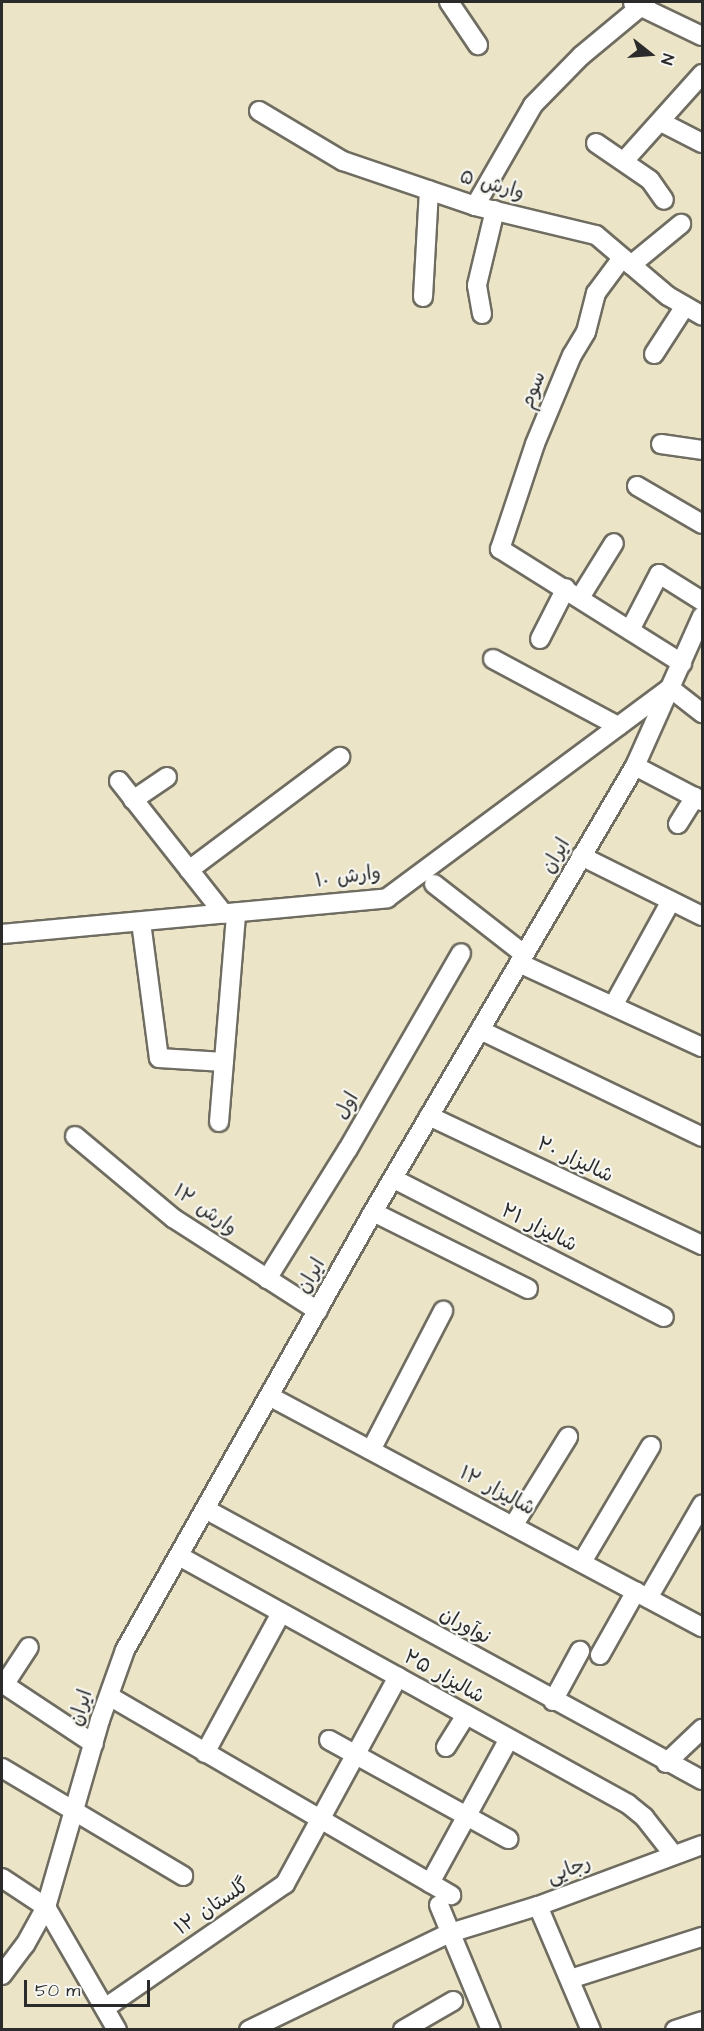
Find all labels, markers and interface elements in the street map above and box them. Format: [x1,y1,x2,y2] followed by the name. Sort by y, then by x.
[620,24,680,84] north arrow
[655,51,679,67] text: N
[457,165,527,205] street label: وارش ۵
[515,368,551,412] street label: سوم
[536,834,576,878] street label: ایران
[314,861,382,893] street label: وارش ۱۰
[330,1088,364,1124] street label: اول
[533,1132,617,1188] street label: شالیزار ۲۰
[168,1179,242,1241] street label: وارش ۱۲
[497,1199,581,1257] street label: شالیزار ۲۱
[291,1254,331,1298] street label: ایران
[455,1461,539,1521] street label: شالیزار ۱۲
[435,1602,495,1650] street label: نوآوران
[399,1645,489,1709] street label: شالیزار ۲۵
[64,1687,98,1729] street label: ایران
[544,1851,594,1889] street label: رجایی
[170,1873,254,1941] street label: گلستان ۱۲
[27,1968,153,2006] scale bar
[35,1978,80,2003] text: 50 m

